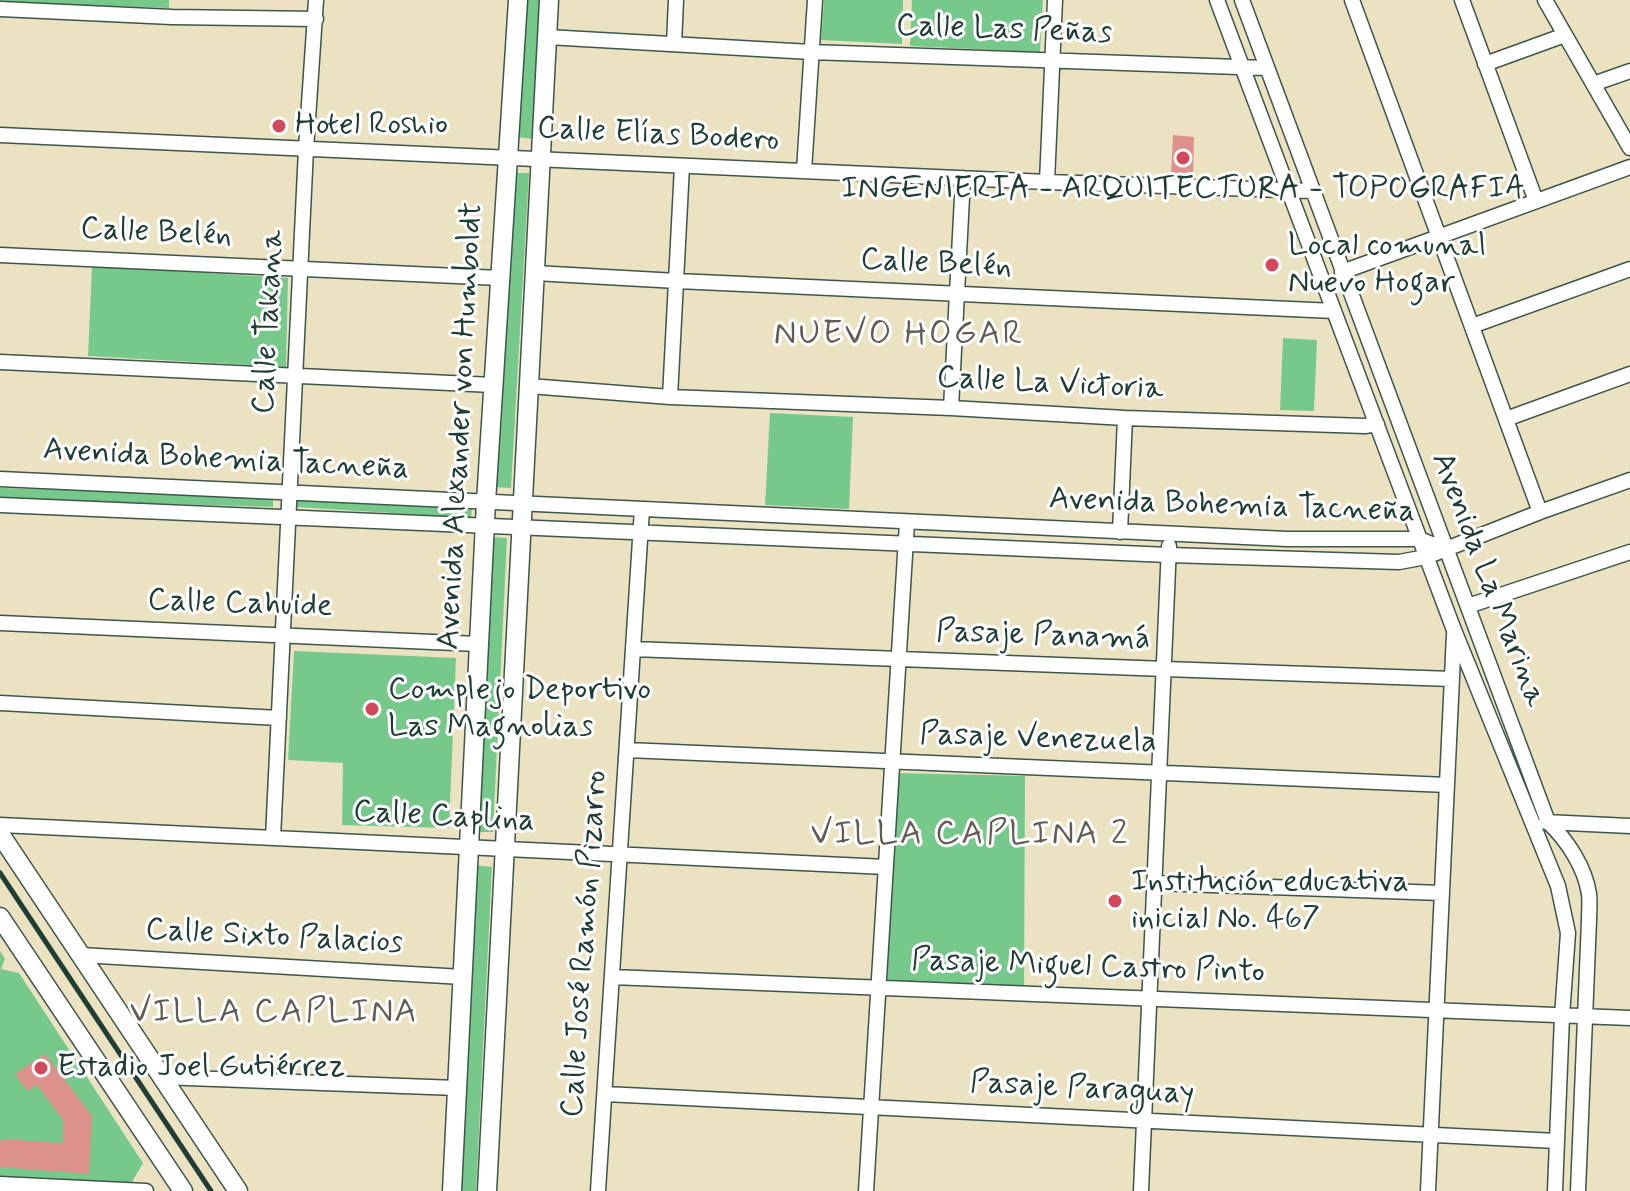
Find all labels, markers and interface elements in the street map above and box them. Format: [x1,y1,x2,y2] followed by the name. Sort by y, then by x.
[895,8,1113,54] street label: Calle Las Peñas
[295,107,448,145] place label: Hotel Roshio
[536,110,780,162] street label: Calle Elías Bodero
[270,117,288,135] marker: Hotel Roshio
[1174,149,1192,167] marker: INGENIERIA - ARQUITECTURA - TOPOGRAFIA
[841,171,1525,209] place label: INGENIERIA - ARQUITECTURA - TOPOGRAFIA
[431,201,493,651] street label: Avenida Alexander von Humboldt
[79,211,233,257] street label: Calle Belén
[1288,228,1486,303] place label: Local comunal Nuevo Hogar
[246,229,294,415] street label: Calle Takana
[859,242,1013,288] street label: Calle Belén
[1263,256,1281,274] marker: Local comunal Nuevo Hogar
[771,316,1027,356] district label: NUEVO HOGAR
[936,360,1164,410] street label: Calle La Victoria
[42,432,410,490] street label: Avenida Bohemia Tacneña
[1421,447,1553,713] street label: Avenida La Marina
[1048,481,1416,533] street label: Avenida Bohemia Tacneña
[147,583,333,627] street label: Calle Cahuide
[935,614,1151,660] street label: Pasaje Panamá
[388,672,651,747] place label: Complejo Deportivo Las Magnolias
[363,700,381,718] marker: Complejo Deportivo Las Magnolias
[919,717,1157,763] street label: Pasaje Venezuela
[555,769,617,1119] street label: Calle José Ramón Pizarro
[352,794,536,842] street label: Calle Caplina
[813,816,1127,856] district label: VILLA CAPLINA 2
[1131,864,1409,939] place label: Institución educativa inicial No. 467
[1106,892,1124,910] marker: Institución educativa inicial No. 467
[144,912,404,964] street label: Calle Sixto Palacios
[911,943,1265,993] street label: Pasaje Miguel Castro Pinto
[132,994,416,1034] district label: VILLA CAPLINA
[57,1049,345,1087] place label: Estadio Joel Gutiérrez
[32,1059,50,1077] marker: Estadio Joel Gutiérrez
[969,1065,1195,1115] street label: Pasaje Paraguay

